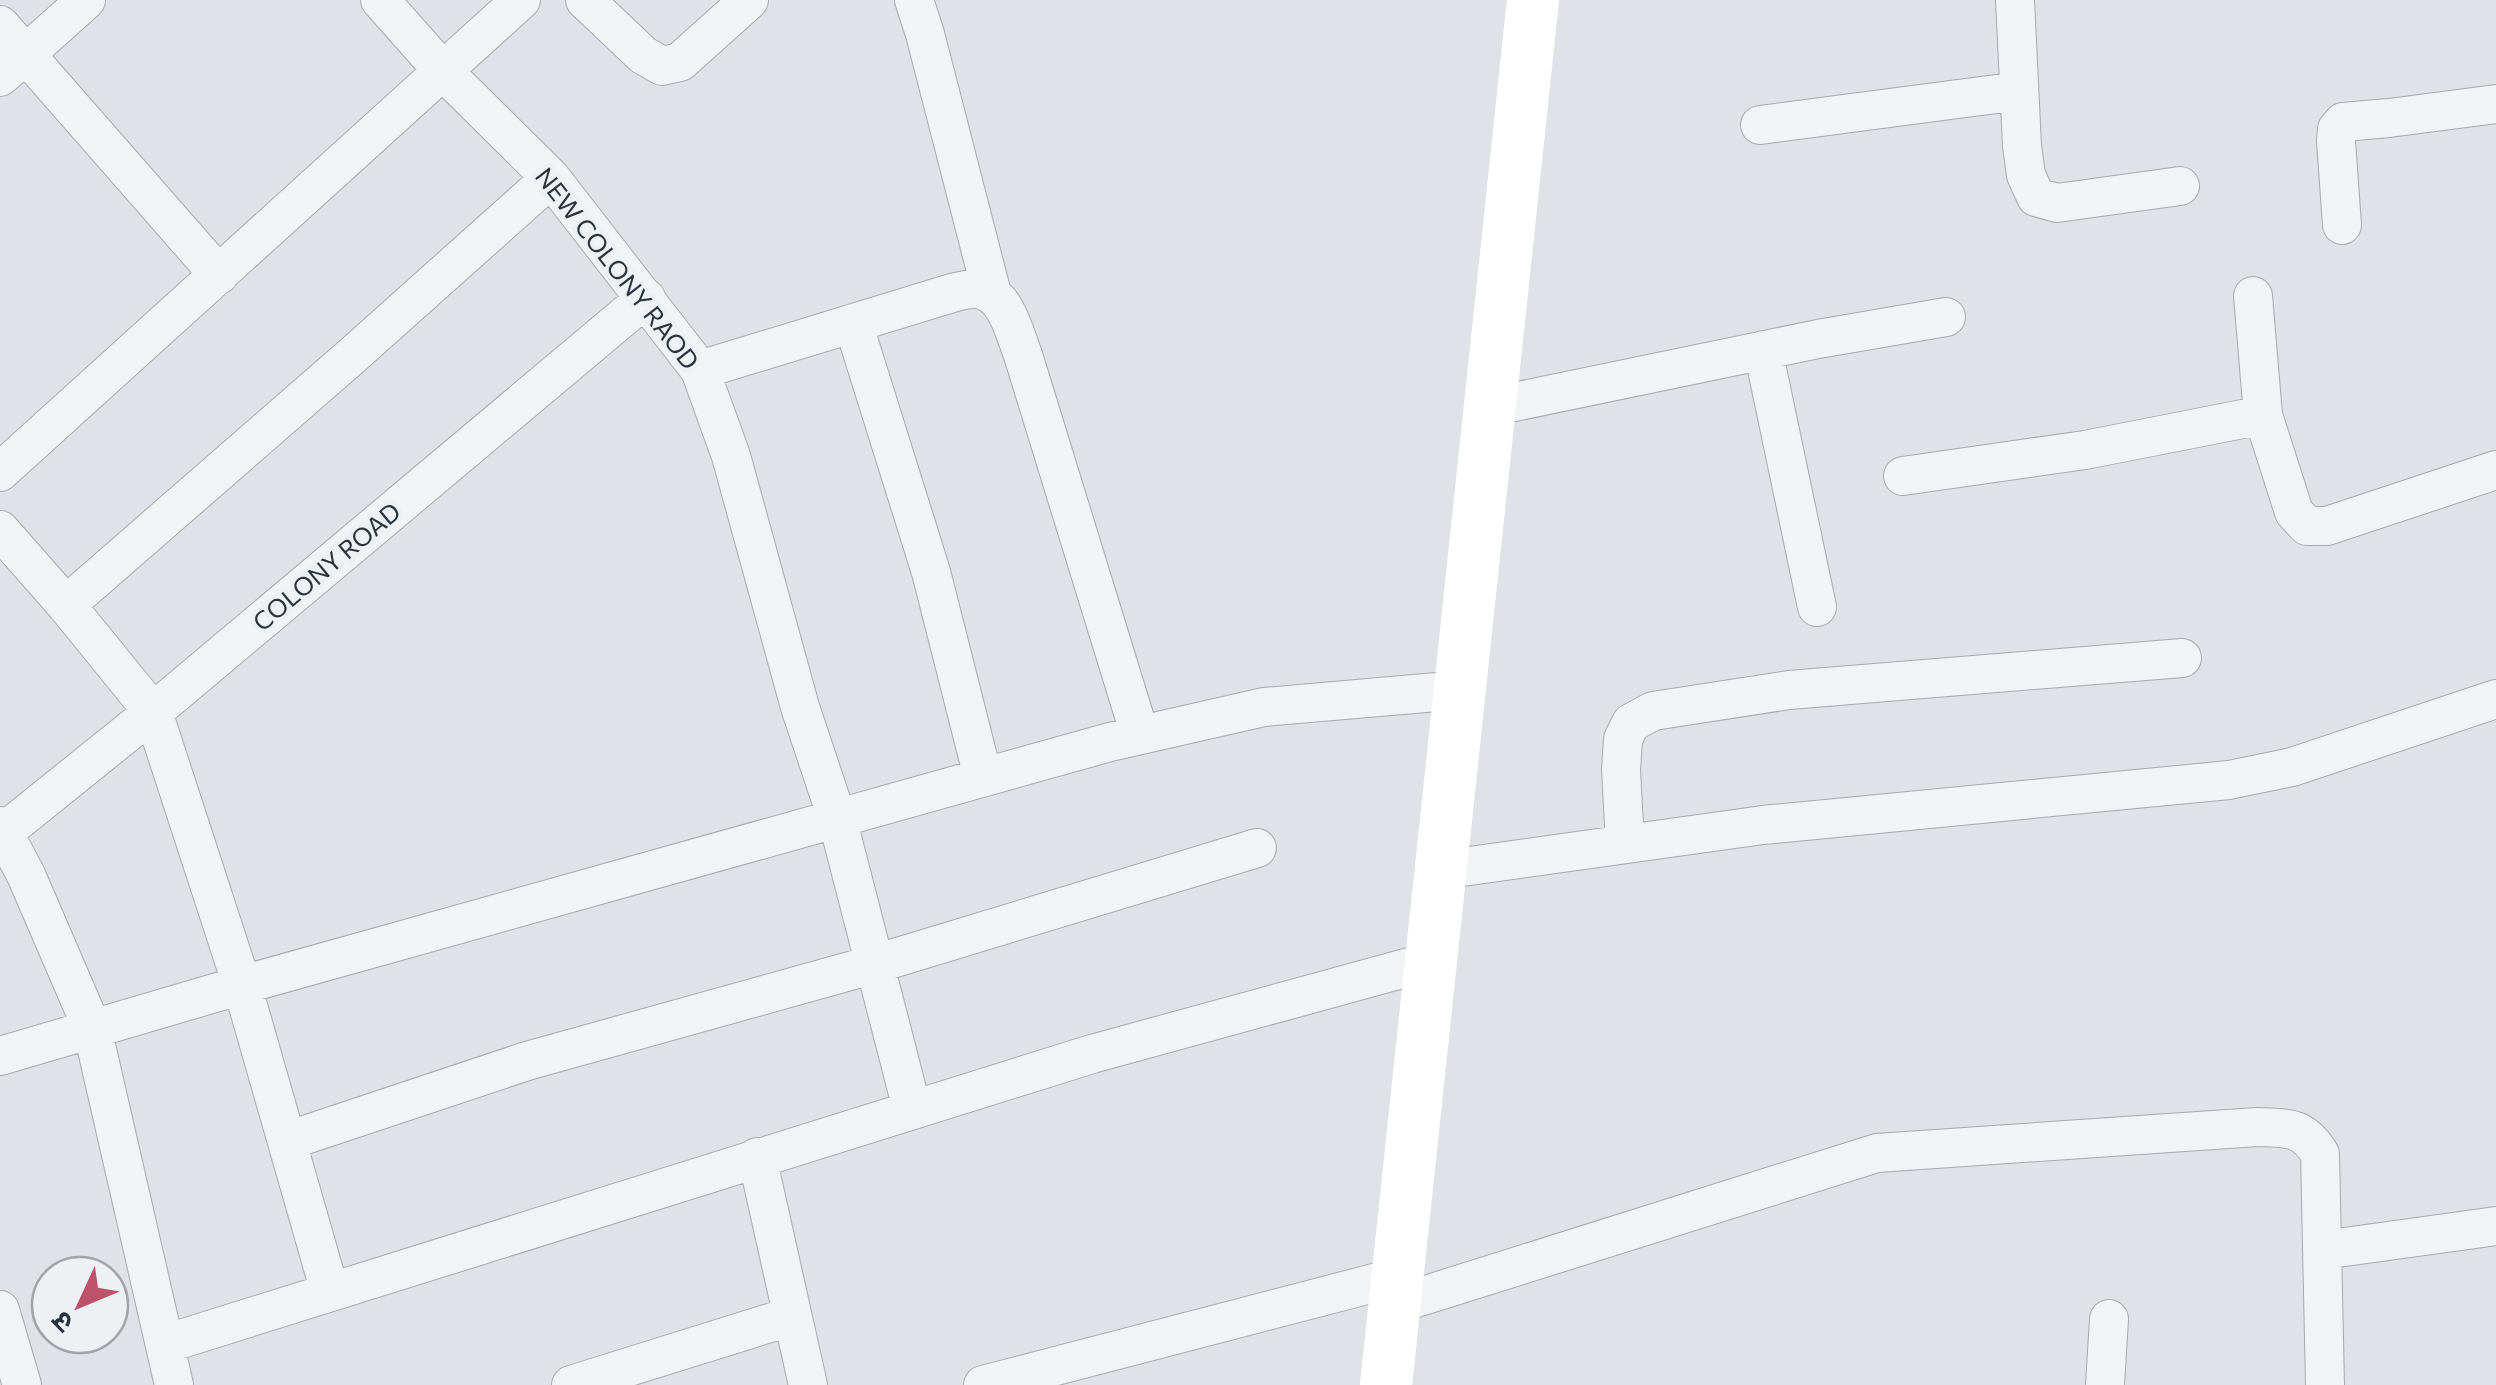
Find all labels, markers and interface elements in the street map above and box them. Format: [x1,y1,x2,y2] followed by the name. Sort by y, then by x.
[530,161,706,375] street label: NEW COLONY RAOD
[246,496,406,636] street label: COLONY ROAD
[30,1255,130,1355] north arrow
[43,1305,79,1341] text: उ

